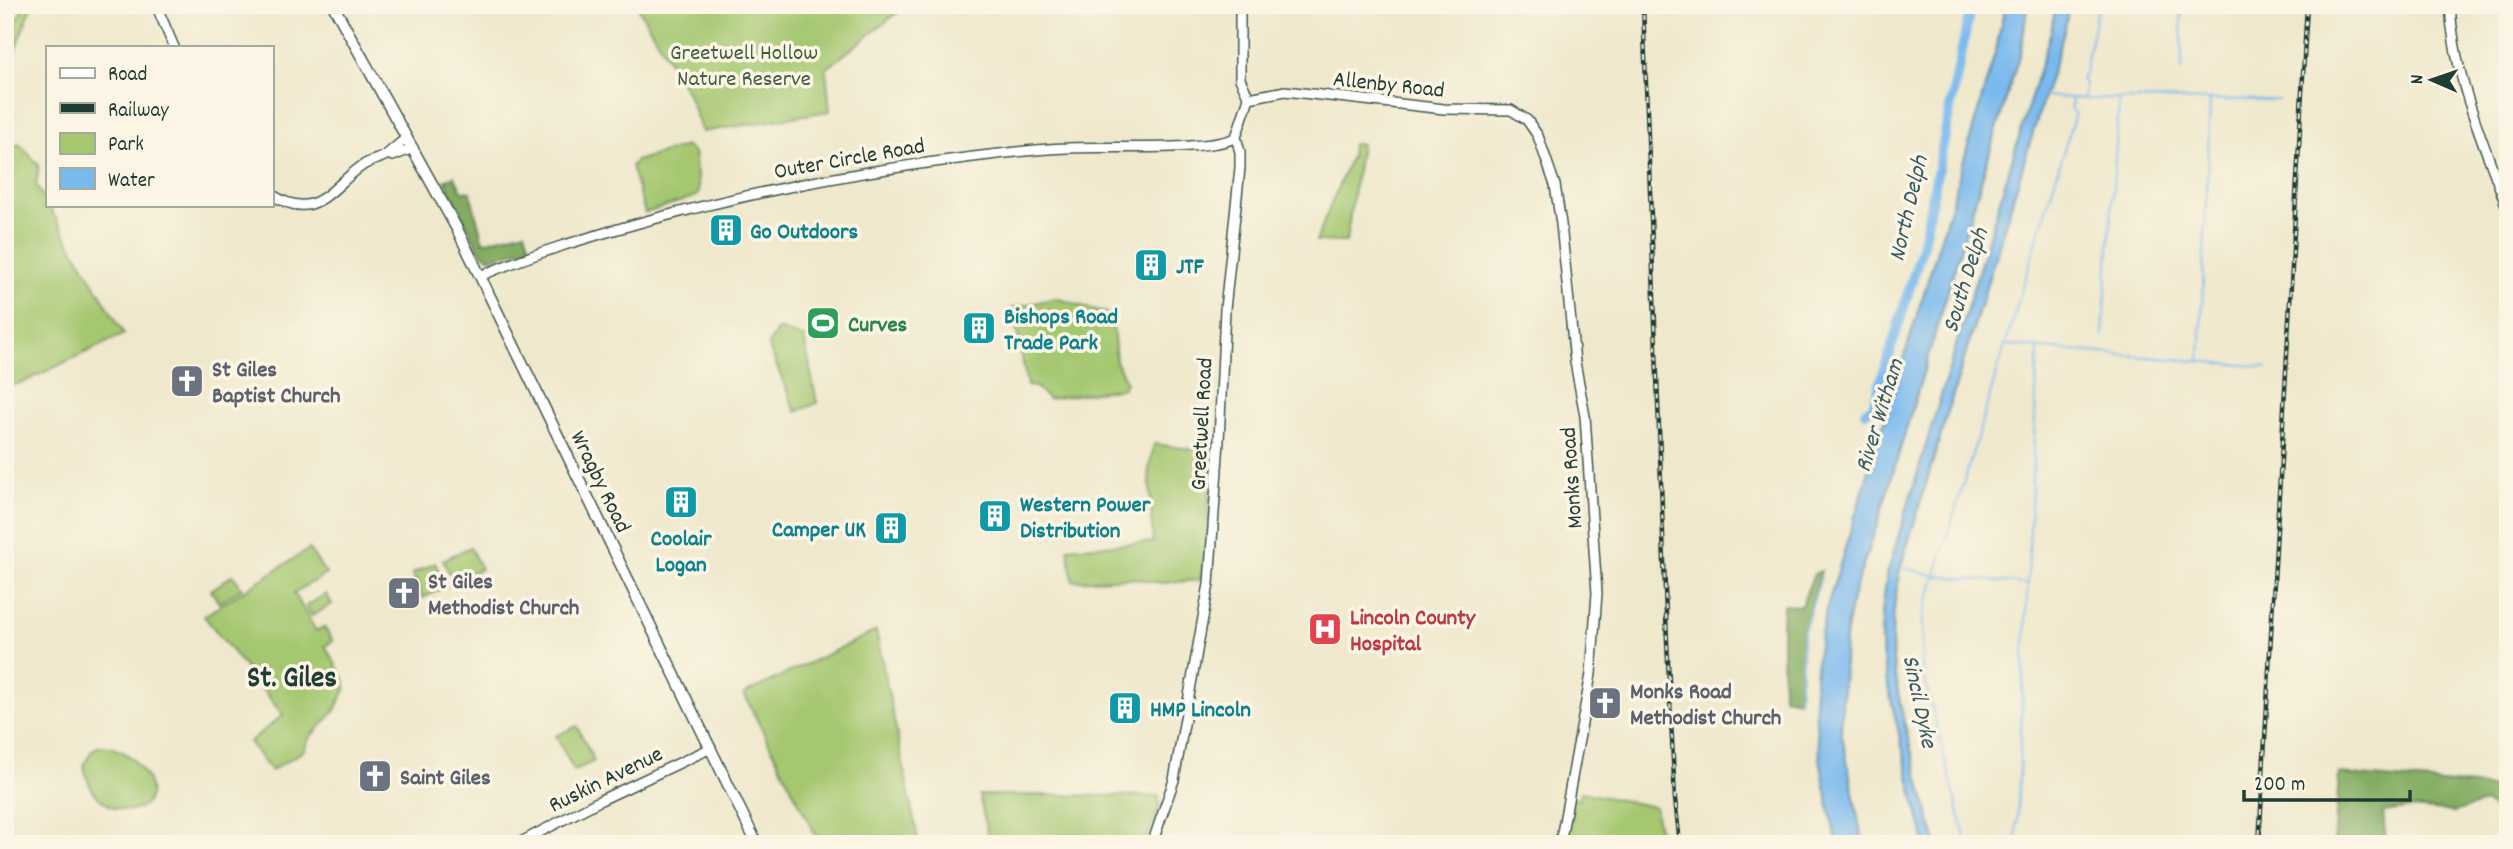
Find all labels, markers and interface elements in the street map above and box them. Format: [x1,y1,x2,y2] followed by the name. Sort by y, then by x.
[670,38,818,97] park label: Greetwell Hollow Nature Reserve
[46,46,273,206] legend
[2398,46,2468,116] north arrow
[108,61,147,91] text: Road
[1331,64,1446,109] street label: Allenby Road
[2405,74,2432,85] text: N
[108,97,169,127] text: Railway
[108,131,144,161] text: Park
[772,131,928,190] street label: Outer Circle Road
[1881,152,1939,265] water label: North Delph
[108,167,155,197] text: Water
[707,211,745,249] building icon: Go Outdoors
[750,217,859,250] place label: Go Outdoors
[1935,223,1999,337] water label: South Delph
[1132,246,1170,284] building icon: JTF
[1176,252,1205,285] place label: JTF
[1004,302,1118,361] place label: Bishops Road Trade Park
[804,304,842,342] sports icon: Curves
[960,309,998,347] building icon: Bishops Road Trade Park
[848,310,908,343] place label: Curves
[212,355,341,414] place label: St Giles Baptist Church
[1848,355,1914,477] water label: River Witham
[1184,357,1223,491] street label: Greetwell Road
[168,362,206,400] church icon: St Giles Baptist Church
[560,426,638,539] street label: Wragby Road
[1553,426,1593,530] street label: Monks Road
[662,483,700,521] building icon: Coolair Logan
[1020,490,1151,549] place label: Western Power Distribution
[976,497,1014,535] building icon: Western Power Distribution
[872,509,910,547] building icon: Camper UK
[772,515,866,548] place label: Camper UK
[651,524,712,583] place label: Coolair Logan
[428,567,579,626] place label: St Giles Methodist Church
[385,574,423,612] church icon: St Giles Methodist Church
[1350,603,1477,662] place label: Lincoln County Hospital
[1306,610,1344,648] hospital icon: Lincoln County Hospital
[1892,652,1945,752] water label: Sincil Dyke
[247,659,337,702] district label: St. Giles
[1630,677,1781,736] place label: Monks Road Methodist Church
[1586,684,1624,722] church icon: Monks Road Methodist Church
[1106,689,1144,727] building icon: HMP Lincoln
[1150,695,1251,728] place label: HMP Lincoln
[544,739,669,823] street label: Ruskin Avenue
[356,757,394,795] church icon: Saint Giles
[2244,758,2410,802] scale bar
[400,763,491,796] place label: Saint Giles
[2254,771,2305,801] text: 200 m

